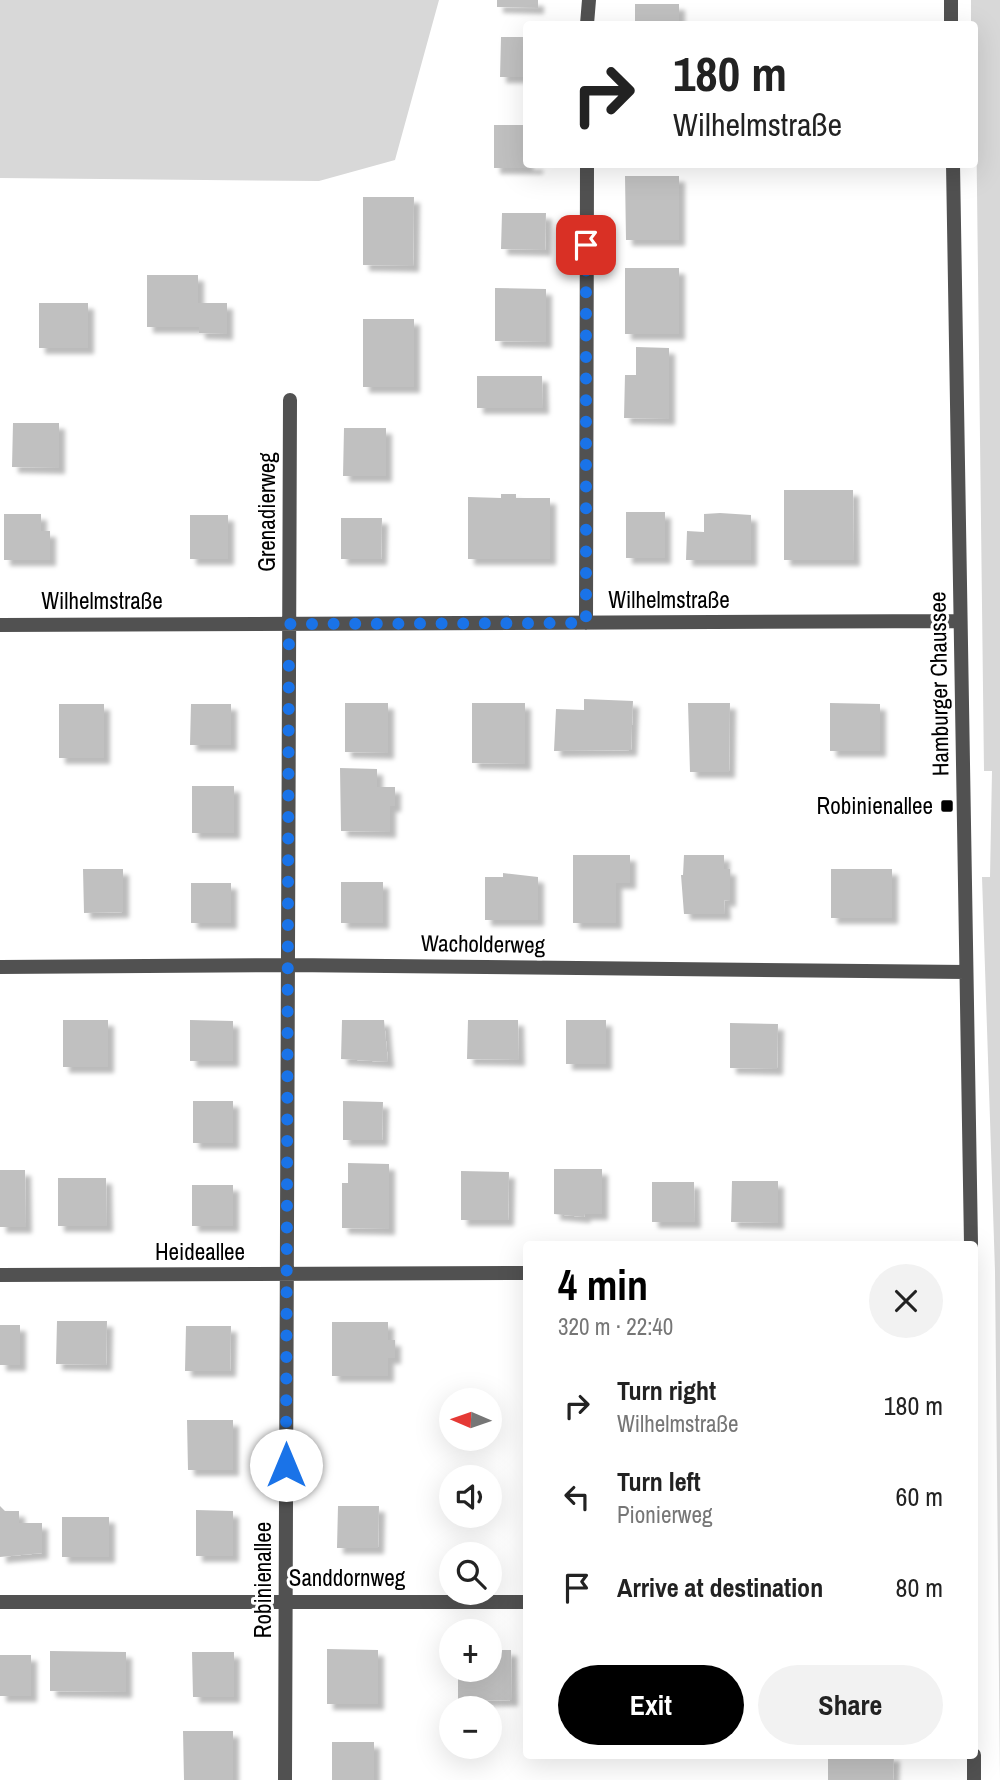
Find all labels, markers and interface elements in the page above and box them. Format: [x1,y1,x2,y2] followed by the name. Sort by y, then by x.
[673,40,787,106] text: 180 m
[558,49,649,140] icon: right
[673,103,842,146] text: Wilhelmstraße
[556,215,616,275] pin
[567,226,605,264] icon: arrive
[251,452,282,572] street label: Grenadierweg
[608,584,730,615] street label: Wilhelmstraße
[41,585,163,616] street label: Wilhelmstraße
[921,592,956,777] street label: Hamburger Chaussee
[817,790,933,821] place label: Robinienallee
[939,798,955,814] marker: Robinienallee
[421,927,546,960] street label: Wacholderweg
[155,1236,245,1267] street label: Heideallee
[558,1257,648,1313] text: 4 min
[869,1264,943,1338] button: close
[558,1311,673,1342] text: 320 m · 22:40
[617,1373,716,1408] text: Turn right
[558,1387,596,1425] icon: right
[439,1388,502,1451] north arrow
[439,1388,502,1759] map controls
[884,1388,943,1423] text: 180 m
[617,1408,739,1439] text: Wilhelmstraße
[249,1428,323,1502] position arrow
[617,1464,701,1499] text: Turn left
[439,1465,502,1528] button: sound
[558,1478,596,1516] icon: left
[896,1479,943,1514] text: 60 m
[617,1499,712,1530] text: Pionierweg
[247,1522,278,1638] street label: Robinienallee
[439,1542,502,1605] button: search
[289,1562,406,1593] street label: Sanddornweg
[558,1569,596,1607] icon: arrive
[617,1570,823,1605] text: Arrive at destination
[896,1570,943,1605] text: 80 m
[439,1619,502,1682] button: +
[558,1665,744,1745] button: Exit
[758,1665,943,1745] button: Share
[439,1696,502,1759] button: −

